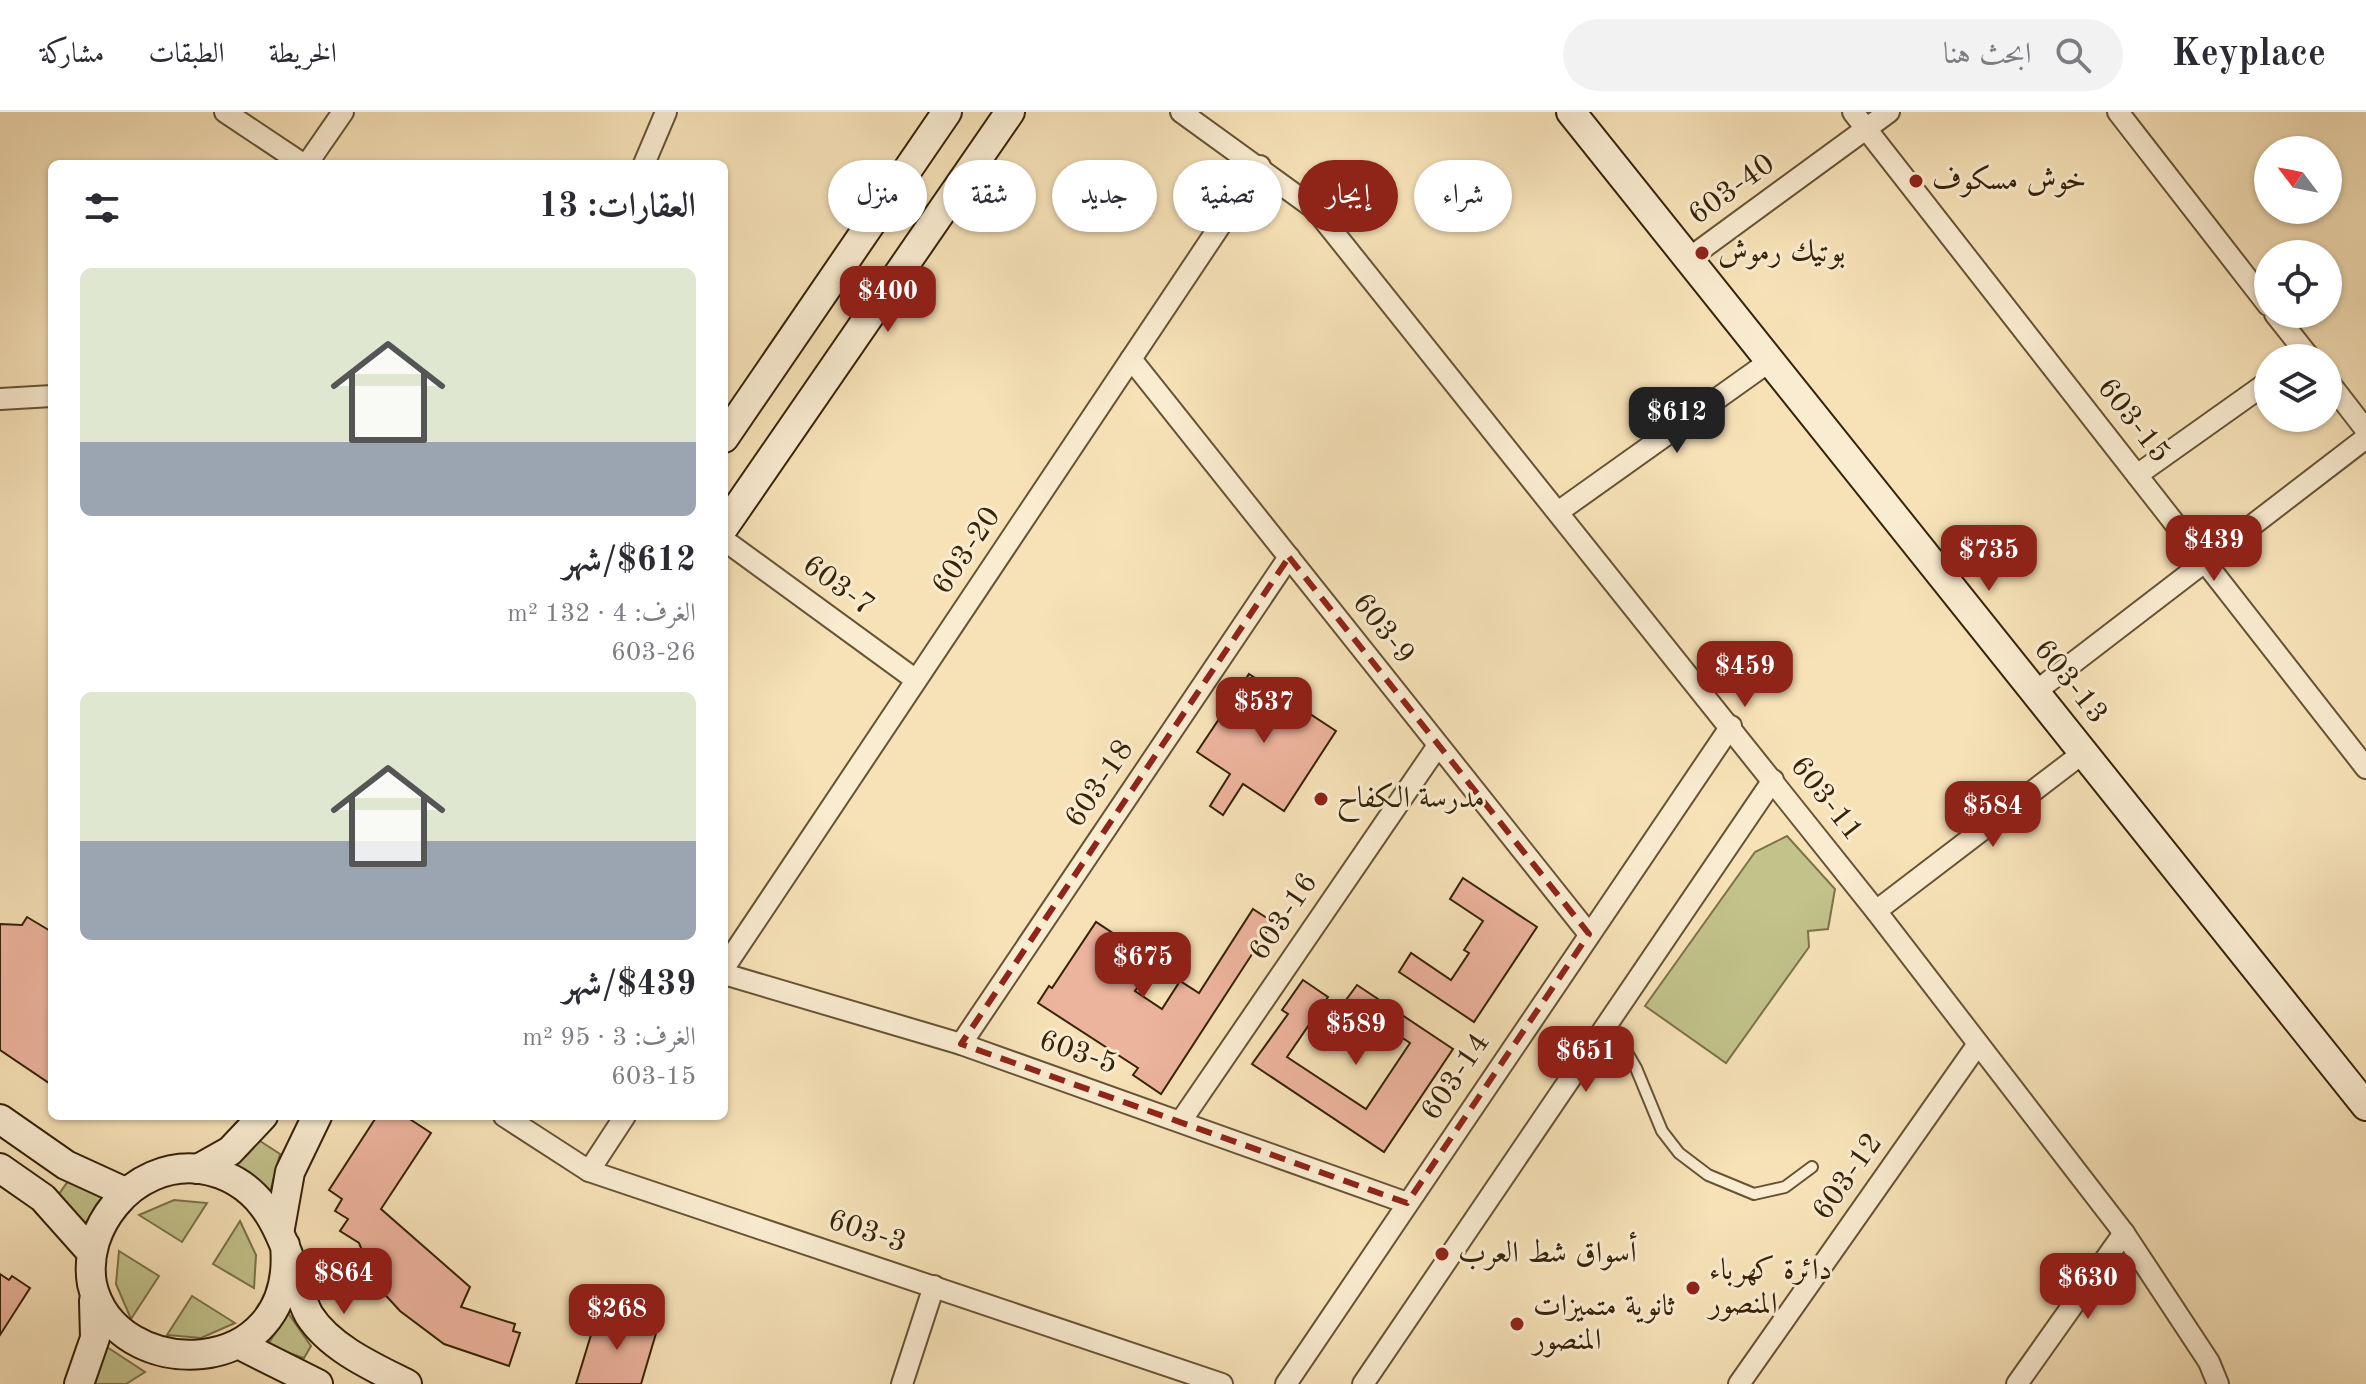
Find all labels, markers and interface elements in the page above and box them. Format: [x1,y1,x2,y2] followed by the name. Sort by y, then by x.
[1563,19,2123,91] search box
[2051,33,2095,77] icon: search
[2171,36,2326,74] text: Keyplace
[1943,40,2031,70] text: ابحث هنا
[40,41,104,69] text: مشاركة
[148,41,225,69] text: الطبقات
[269,41,337,69] text: الخريطة
[2254,136,2342,224] north arrow
[2254,136,2342,432] map controls
[1683,149,1781,231] street label: 603-40
[828,160,927,232] chip: منزل
[943,160,1036,232] chip: شقة
[1052,160,1157,232] chip: جديد
[1173,160,1282,232] chip: تصفية
[1298,160,1398,232] chip: إيجار
[1414,160,1512,232] chip: شراء
[1932,164,2086,198] place label: خوش مسكوف
[1907,172,1925,190] marker: خوش مسكوف
[80,186,124,230] icon: filters
[539,190,696,224] text: العقارات: 13
[1718,238,1845,270] place label: بوتيك رموش
[2254,240,2342,328] button: locate
[1693,244,1711,262] marker: بوتيك رموش
[841,266,935,334] pin: $400
[858,279,918,305] text: $400
[316,320,460,464] icon: home
[2254,344,2342,432] button: layers
[2091,373,2175,469] street label: 603-15
[1630,387,1724,455] pin: $612
[1647,400,1707,426] text: $612
[927,502,1007,600] street label: 603-20
[2167,515,2261,583] pin: $439
[1942,525,2036,593] pin: $735
[2184,528,2244,554] text: $439
[1959,538,2019,564] text: $735
[563,544,696,578] text: $612/شهر
[797,550,879,622] street label: 603-7
[1346,588,1420,670] street label: 603-9
[507,601,696,627] text: الغرف: 4 · 132 m²
[2027,634,2113,730] street label: 603-13
[611,640,696,666] text: 603-26
[1698,641,1792,709] pin: $459
[1715,654,1775,680] text: $459
[1217,677,1311,745] pin: $537
[1234,690,1294,716] text: $537
[1060,735,1140,833] street label: 603-18
[316,744,460,888] icon: home
[1784,751,1868,847] street label: 603-11
[1946,781,2040,849] pin: $584
[1337,782,1485,823] place label: مدرسة الكفاح
[1312,790,1330,808] marker: مدرسة الكفاح
[1963,794,2023,820] text: $584
[1244,868,1324,966] street label: 603-16
[1096,932,1190,1000] pin: $675
[1113,945,1173,971] text: $675
[563,968,696,1002] text: $439/شهر
[1309,999,1403,1067] pin: $589
[1326,1012,1386,1038] text: $589
[522,1025,696,1051] text: الغرف: 3 · 95 m²
[1035,1026,1121,1080] street label: 603-5
[1539,1026,1633,1094] pin: $651
[1416,1028,1496,1126] street label: 603-14
[1556,1039,1616,1065] text: $651
[611,1064,696,1090] text: 603-15
[1808,1128,1888,1226] street label: 603-12
[824,1205,910,1259] street label: 603-3
[1458,1231,1637,1271] place label: أسواق شط العرب
[1433,1245,1451,1263] marker: أسواق شط العرب
[297,1248,391,1316] pin: $864
[2041,1253,2135,1321] pin: $630
[1706,1255,1832,1322] place label: دائرة كهرباء المنصور
[314,1261,374,1287] text: $864
[2058,1266,2118,1292] text: $630
[1684,1279,1702,1297] marker: دائرة كهرباء المنصور
[570,1284,664,1352] pin: $268
[1530,1292,1675,1358] place label: ثانوية متميزات المنصور
[587,1297,647,1323] text: $268
[1508,1315,1526,1333] marker: ثانوية متميزات المنصور

